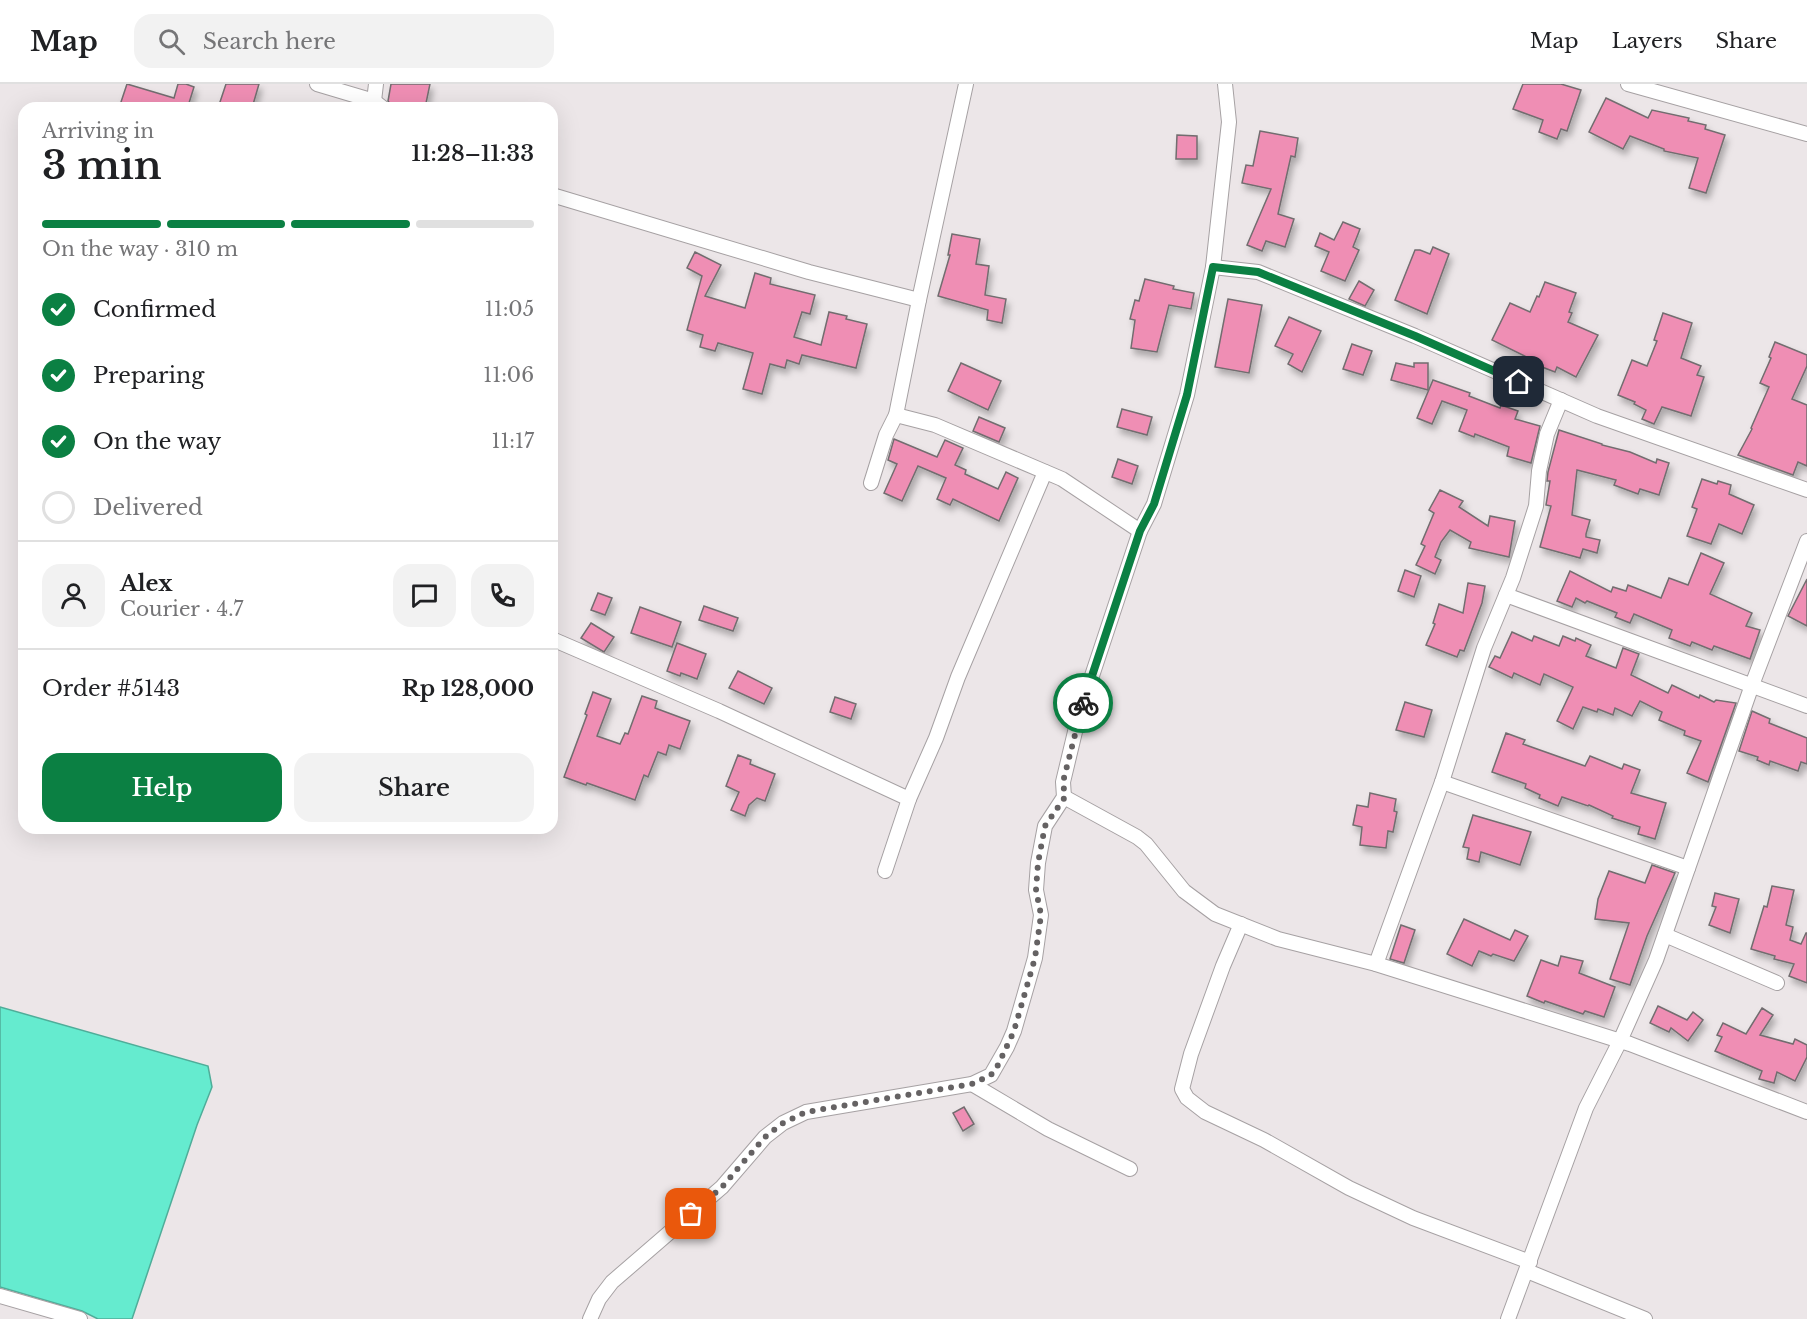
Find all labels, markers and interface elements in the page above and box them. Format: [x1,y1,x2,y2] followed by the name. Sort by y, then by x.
[134,14,554,68] search box
[30,24,98,59] text: Map
[155,25,188,58] icon: search
[203,28,336,55] text: Search here
[1530,28,1579,54] text: Map
[1612,28,1683,54] text: Layers
[1716,28,1777,54] text: Share
[42,119,154,143] text: Arriving in
[411,140,534,167] text: 11:28–11:33
[42,141,162,190] text: 3 min
[42,237,238,261] text: On the way · 310 m
[42,293,75,326] icon: check
[93,296,216,323] text: Confirmed
[485,297,534,321] text: 11:05
[1493,356,1544,407] pin
[42,359,75,392] icon: check
[93,362,204,389] text: Preparing
[483,363,534,387] text: 11:06
[1502,365,1535,398] icon: home
[42,425,75,458] icon: check
[93,428,221,455] text: On the way
[492,429,534,453] text: 11:17
[93,494,203,521] text: Delivered
[42,564,105,627] button: person
[393,564,456,627] button: chat
[471,564,534,627] button: phone
[120,570,173,597] text: Alex
[120,597,243,621] text: Courier · 4.7
[1053,673,1113,733] courier
[42,675,180,702] text: Order #5143
[402,675,534,702] text: Rp 128,000
[1067,687,1100,720] icon: bike
[42,753,282,822] button: Help
[294,753,534,822] button: Share
[665,1188,716,1239] pin
[674,1197,707,1230] icon: bag

